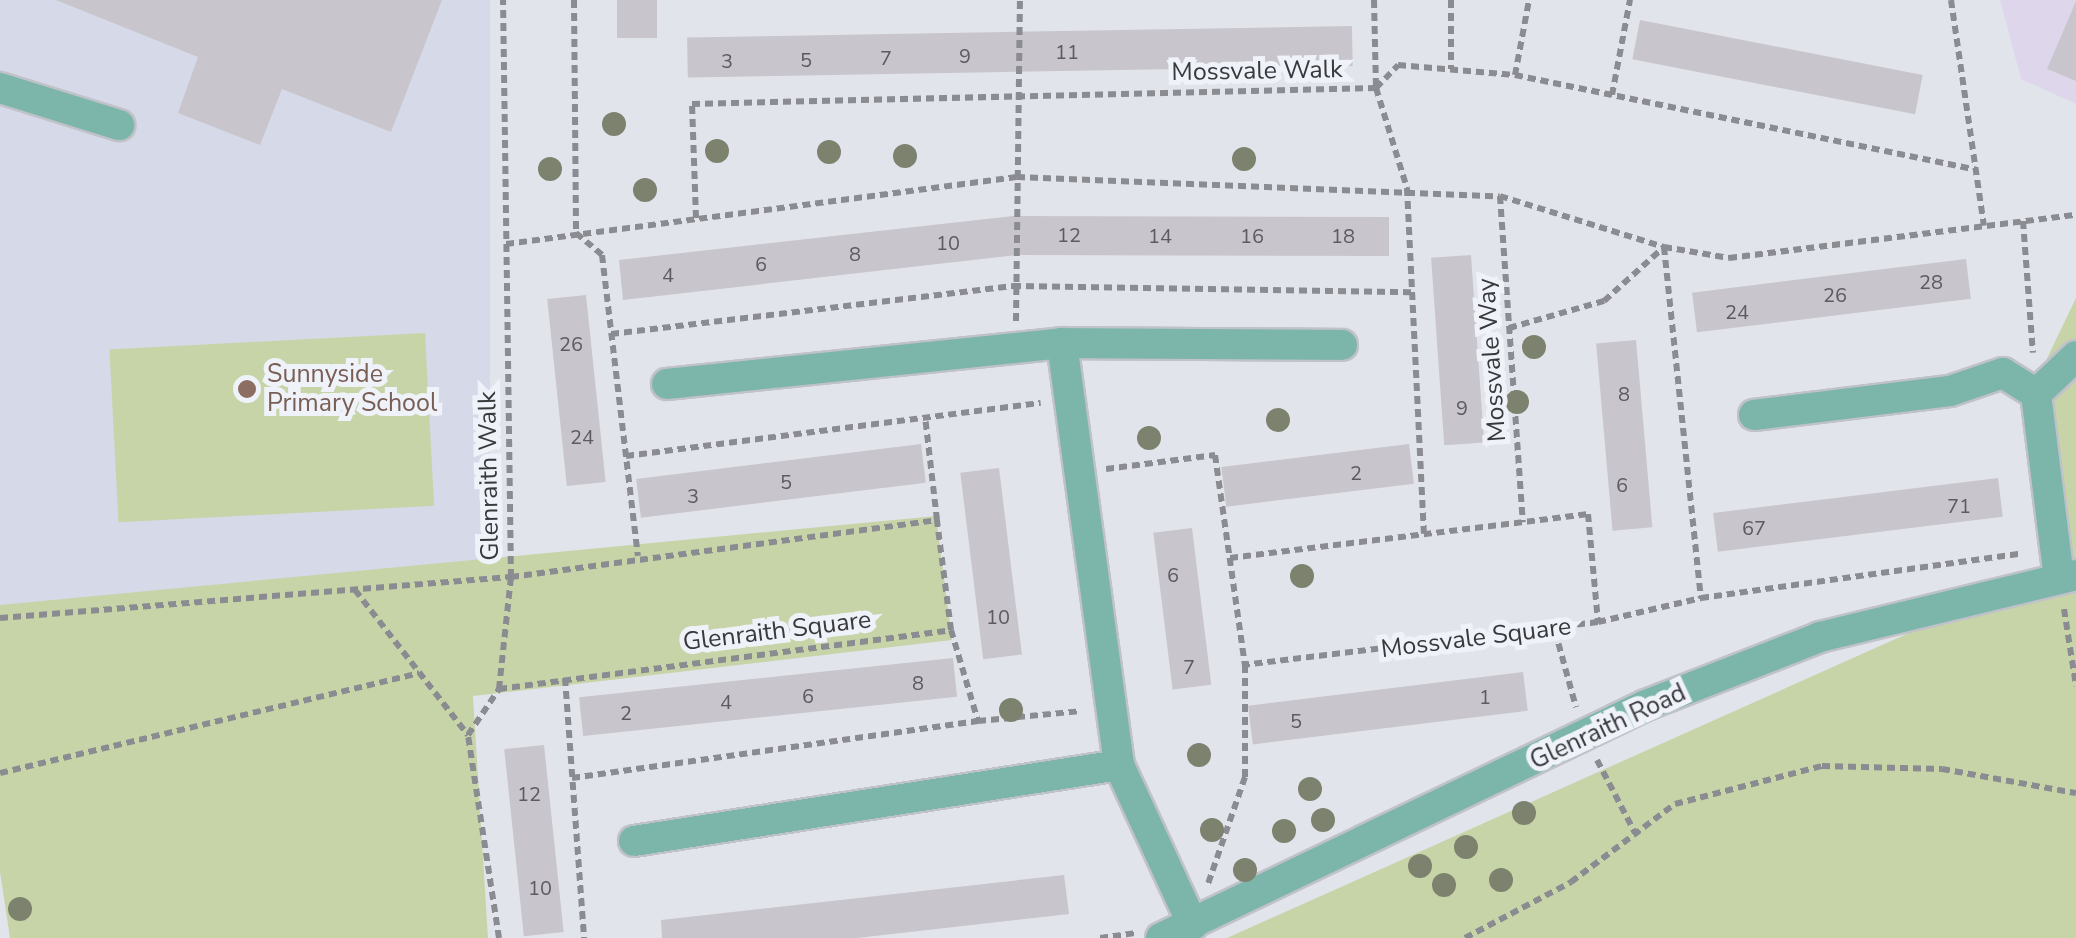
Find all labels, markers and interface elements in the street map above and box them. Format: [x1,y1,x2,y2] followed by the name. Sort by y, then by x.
[1055,40,1079,64] house number: 11
[959,44,971,68] house number: 9
[880,46,892,70] house number: 7
[800,48,812,72] house number: 5
[721,49,733,73] house number: 3
[1171,55,1343,87] street label: Mossvale Walk
[1057,223,1081,247] house number: 12
[1148,224,1172,248] house number: 14
[1240,224,1264,248] house number: 16
[1331,224,1355,248] house number: 18
[936,231,960,255] house number: 10
[849,242,861,266] house number: 8
[755,252,767,276] house number: 6
[662,263,674,287] house number: 4
[1919,270,1943,294] house number: 28
[1471,277,1513,443] street label: Mossvale Way
[1823,283,1847,307] house number: 26
[1725,300,1749,324] house number: 24
[559,332,583,356] house number: 26
[267,360,437,419] place label: Sunnyside Primary School
[236,378,258,400] marker: Sunnyside Primary School
[1618,382,1630,406] house number: 8
[473,391,505,561] street label: Glenraith Walk
[1456,396,1468,420] house number: 9
[570,425,594,449] house number: 24
[1350,461,1362,485] house number: 2
[780,470,792,494] house number: 5
[1616,473,1628,497] house number: 6
[687,484,699,508] house number: 3
[1947,494,1971,518] house number: 71
[1742,516,1766,540] house number: 67
[1167,563,1179,587] house number: 6
[681,605,873,657] street label: Glenraith Square
[986,605,1010,629] house number: 10
[1379,611,1573,665] street label: Mossvale Square
[1183,655,1195,679] house number: 7
[912,671,924,695] house number: 8
[1525,678,1691,776] street label: Glenraith Road
[802,684,814,708] house number: 6
[1479,685,1491,709] house number: 1
[720,690,732,714] house number: 4
[620,701,632,725] house number: 2
[1290,709,1302,733] house number: 5
[517,782,541,806] house number: 12
[528,876,552,900] house number: 10

